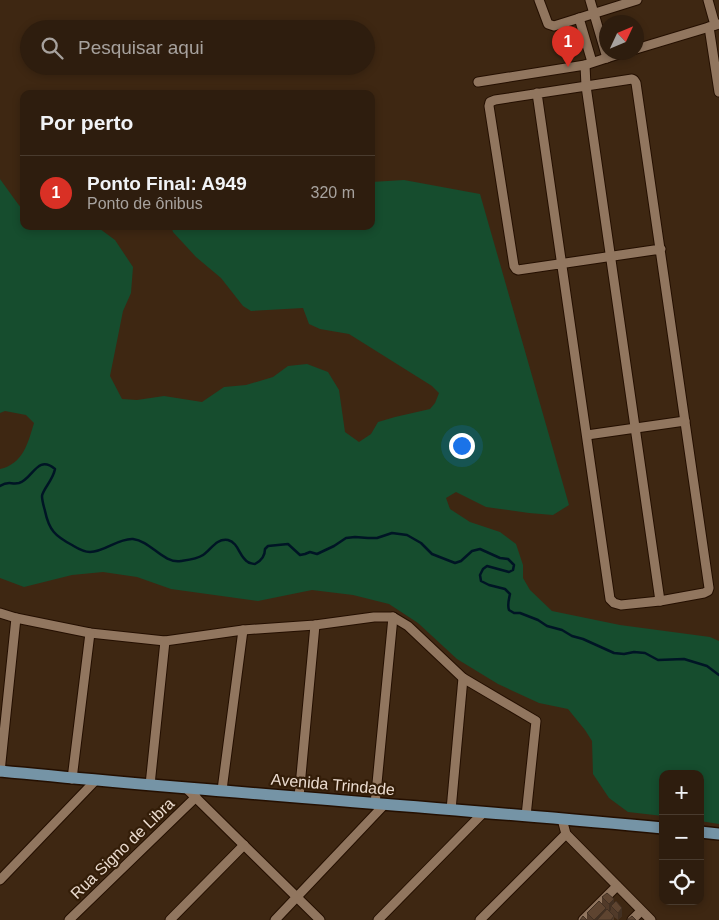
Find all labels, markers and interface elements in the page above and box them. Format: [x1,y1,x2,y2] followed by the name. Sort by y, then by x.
[599,15,644,60] north arrow
[20,20,375,75] search box
[552,26,584,67] pin: 1
[38,34,66,62] icon: search
[78,37,204,58] text: Pesquisar aqui
[40,111,133,134] text: Por perto
[87,173,247,194] text: Ponto Final: A949
[52,184,60,201] text: 1
[311,184,355,201] text: 320 m
[87,195,203,212] text: Ponto de ônibus
[449,433,475,459] your location
[659,770,704,905] map controls
[659,770,704,815] button: +
[270,771,396,798] street label: Avenida Trindade
[67,795,178,902] street label: Rua Signo de Libra
[659,815,704,860] button: −
[659,860,704,905] button: locate

